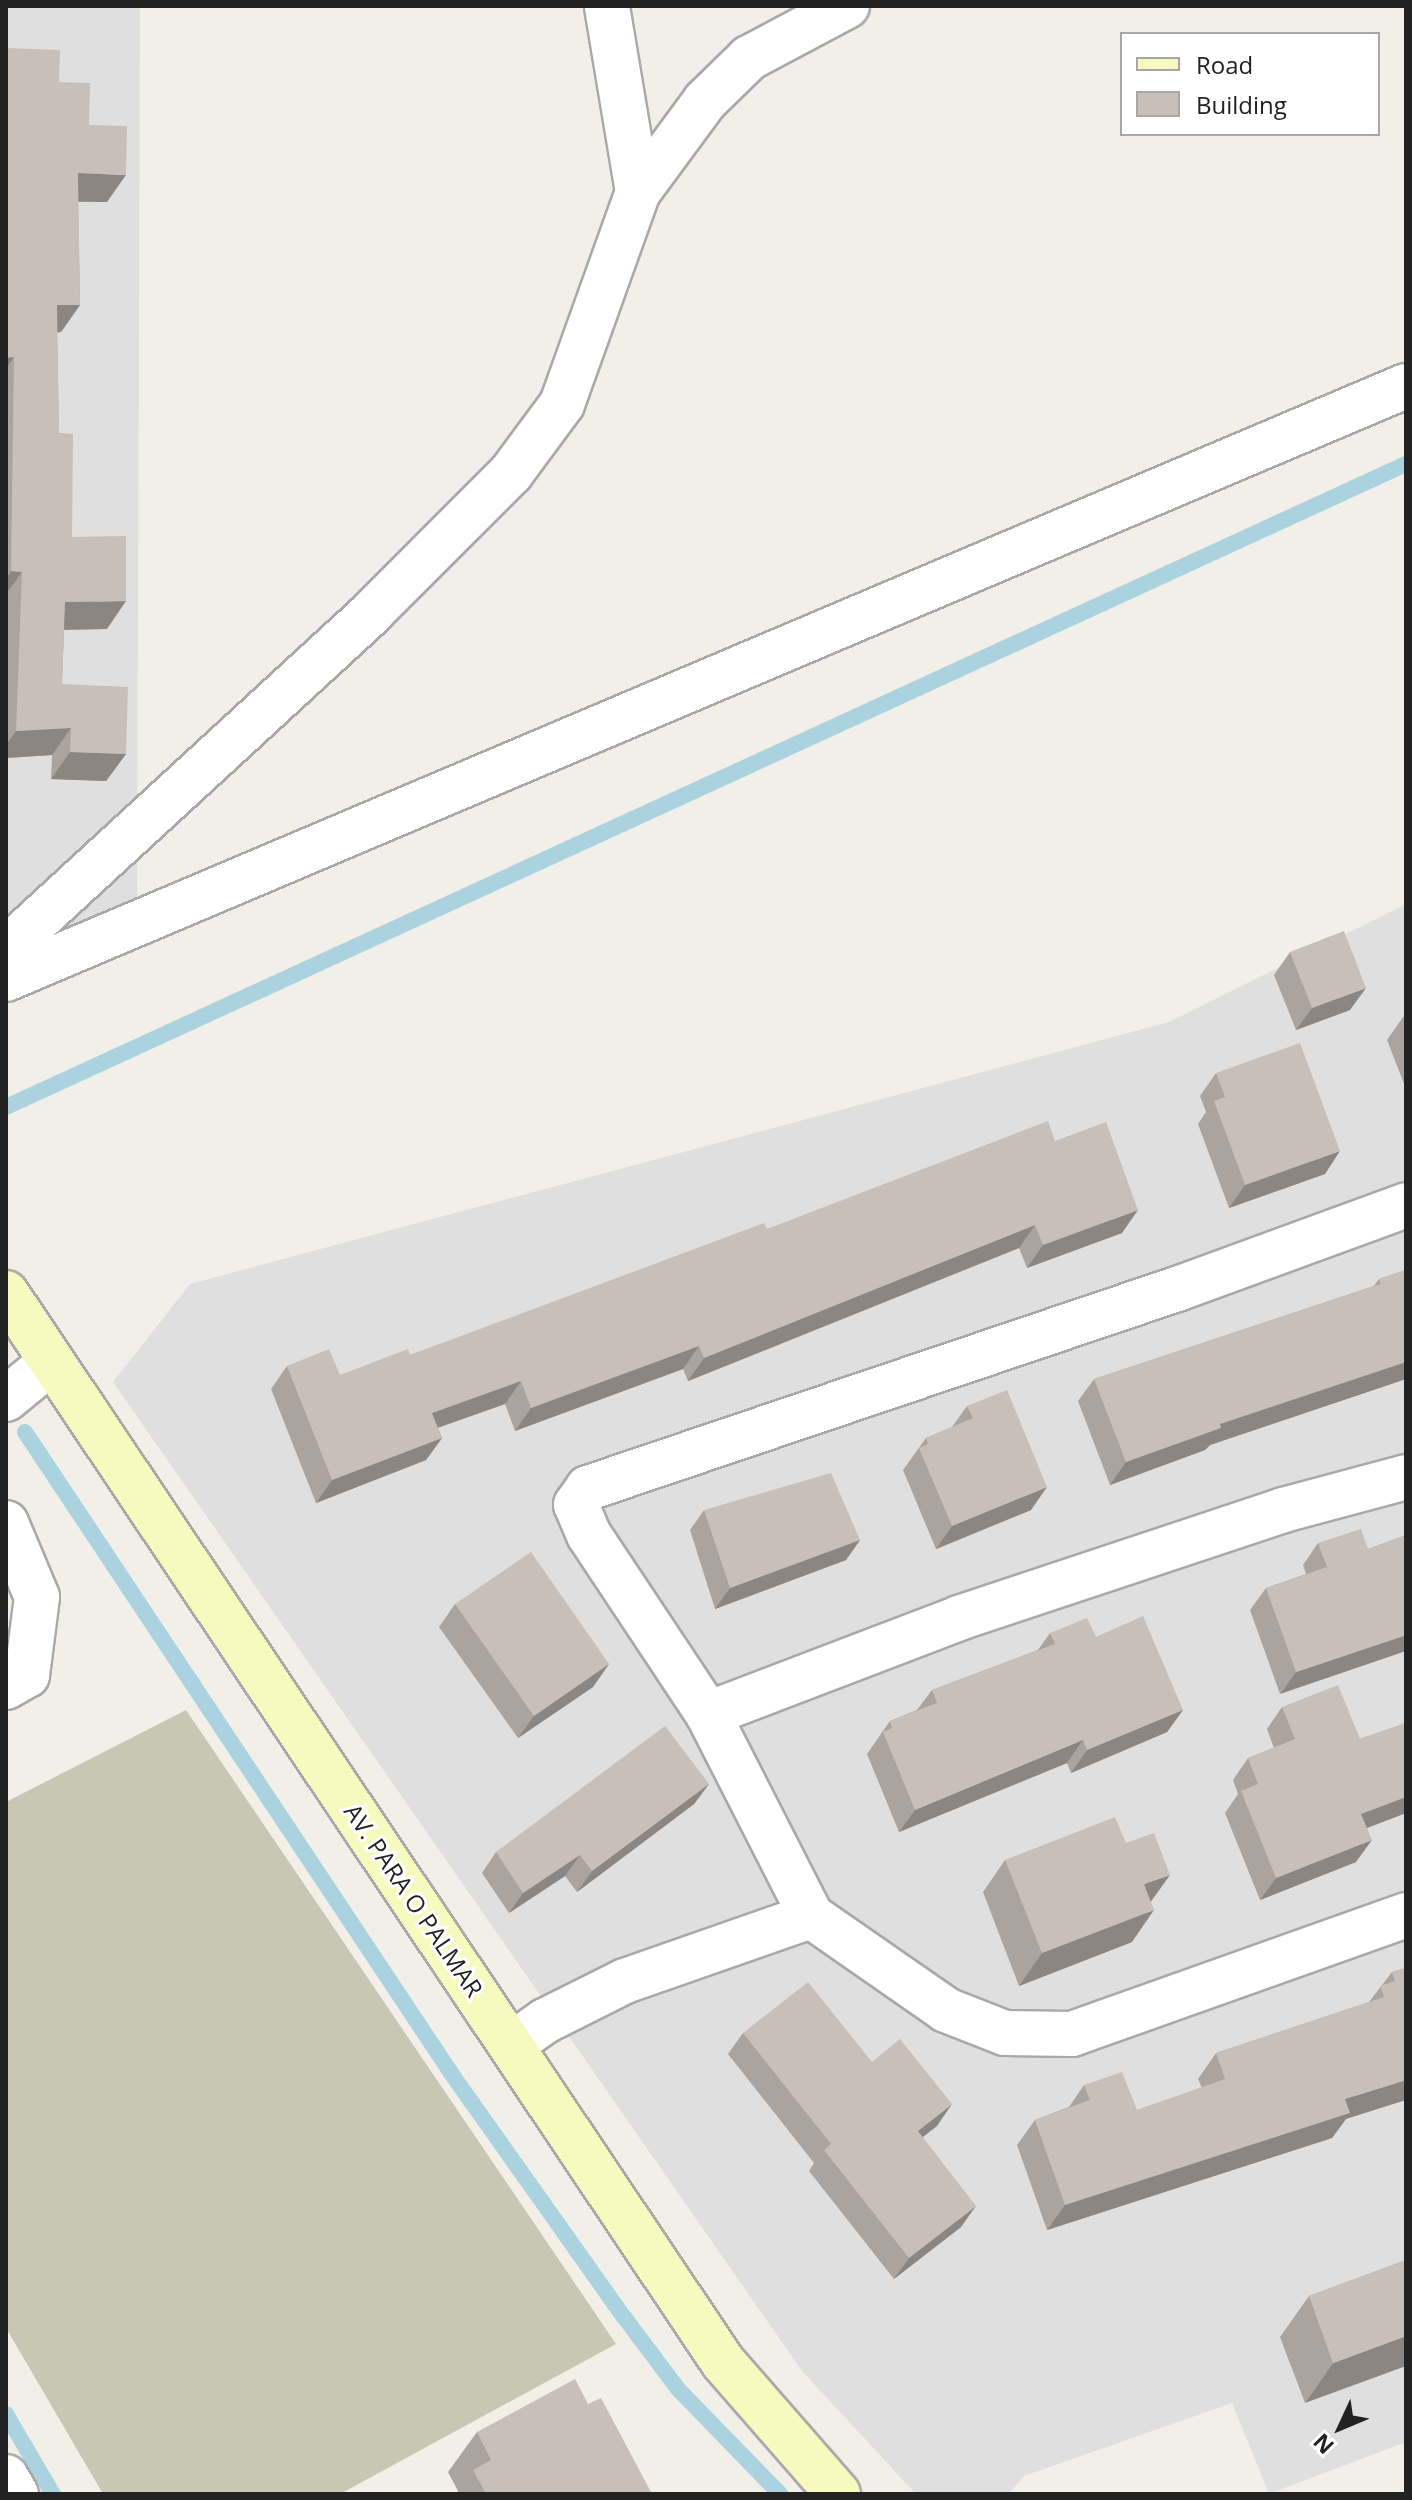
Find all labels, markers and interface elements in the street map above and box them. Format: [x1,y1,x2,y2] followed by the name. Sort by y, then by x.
[1120,32,1380,136] legend
[1196,48,1253,81] text: Road
[1196,88,1287,121] text: Building
[339,1798,489,2002] street label: AV. PARA O PALMAR
[1300,2388,1380,2468] north arrow
[1306,2428,1340,2462] text: N

